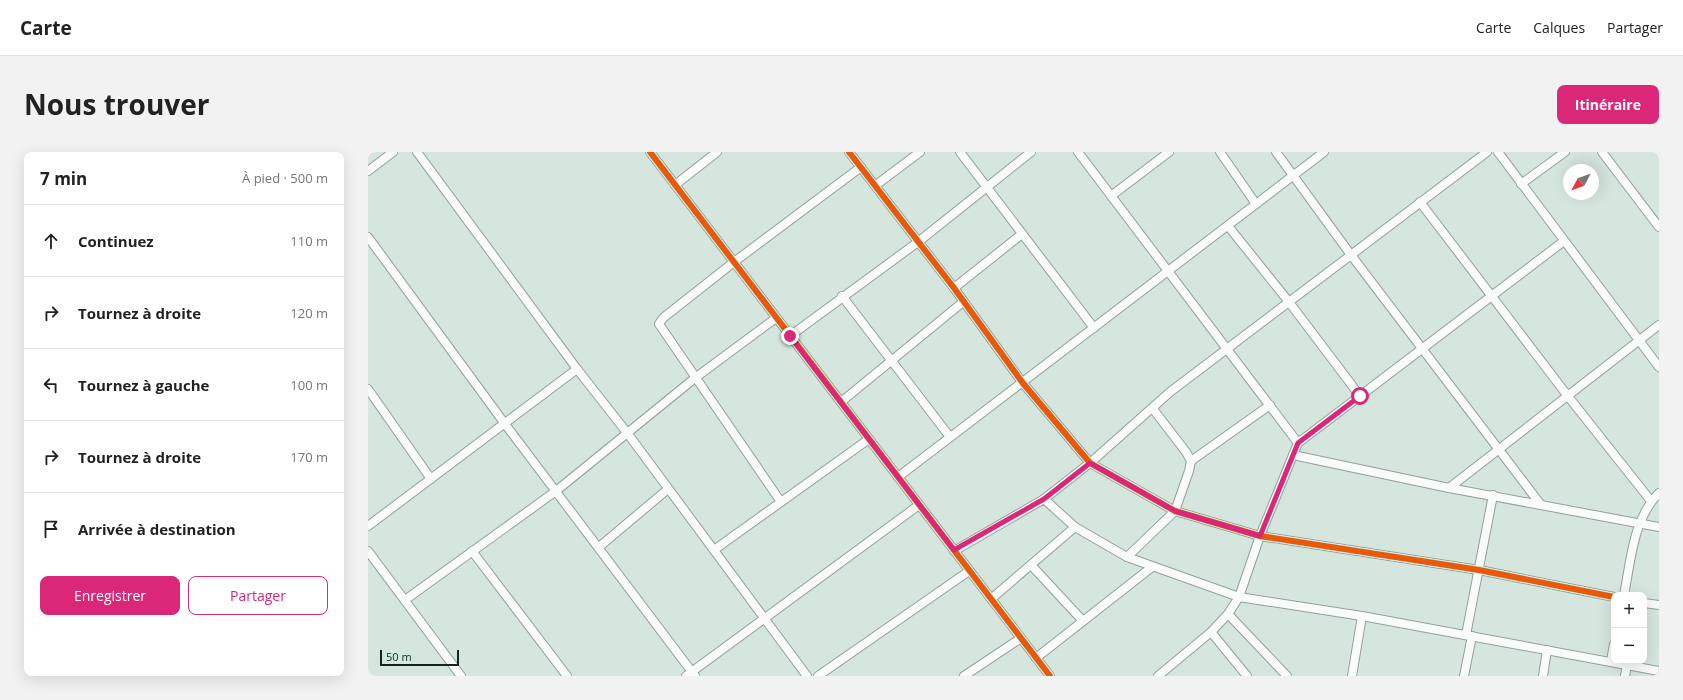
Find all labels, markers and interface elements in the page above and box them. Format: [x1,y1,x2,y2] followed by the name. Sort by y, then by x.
[20,15,72,41] text: Carte
[1476,18,1511,37] text: Carte
[1533,18,1585,37] text: Calques
[1607,18,1663,37] text: Partager
[24,85,210,123] text: Nous trouver
[1557,85,1659,124] button: Itinéraire
[1563,164,1599,200] north arrow
[40,167,87,190] text: 7 min
[242,169,328,187] text: À pied · 500 m
[40,230,62,252] icon: ahead
[78,231,154,251] text: Continuez
[290,232,328,250] text: 110 m
[40,302,62,324] icon: right
[78,303,201,323] text: Tournez à droite
[290,304,328,322] text: 120 m
[781,327,799,345] route end
[40,374,62,396] icon: left
[78,375,209,395] text: Tournez à gauche
[290,376,328,394] text: 100 m
[1351,387,1369,405] route start
[40,446,62,468] icon: right
[78,447,201,467] text: Tournez à droite
[290,448,328,466] text: 170 m
[40,518,62,540] icon: arrive
[78,519,236,539] text: Arrivée à destination
[40,576,180,615] button: Enregistrer
[188,576,328,615] button: Partager
[1611,592,1647,664] map controls
[1611,592,1647,628] button: +
[1611,628,1647,664] button: −
[380,648,459,667] scale bar
[386,649,412,664] text: 50 m

